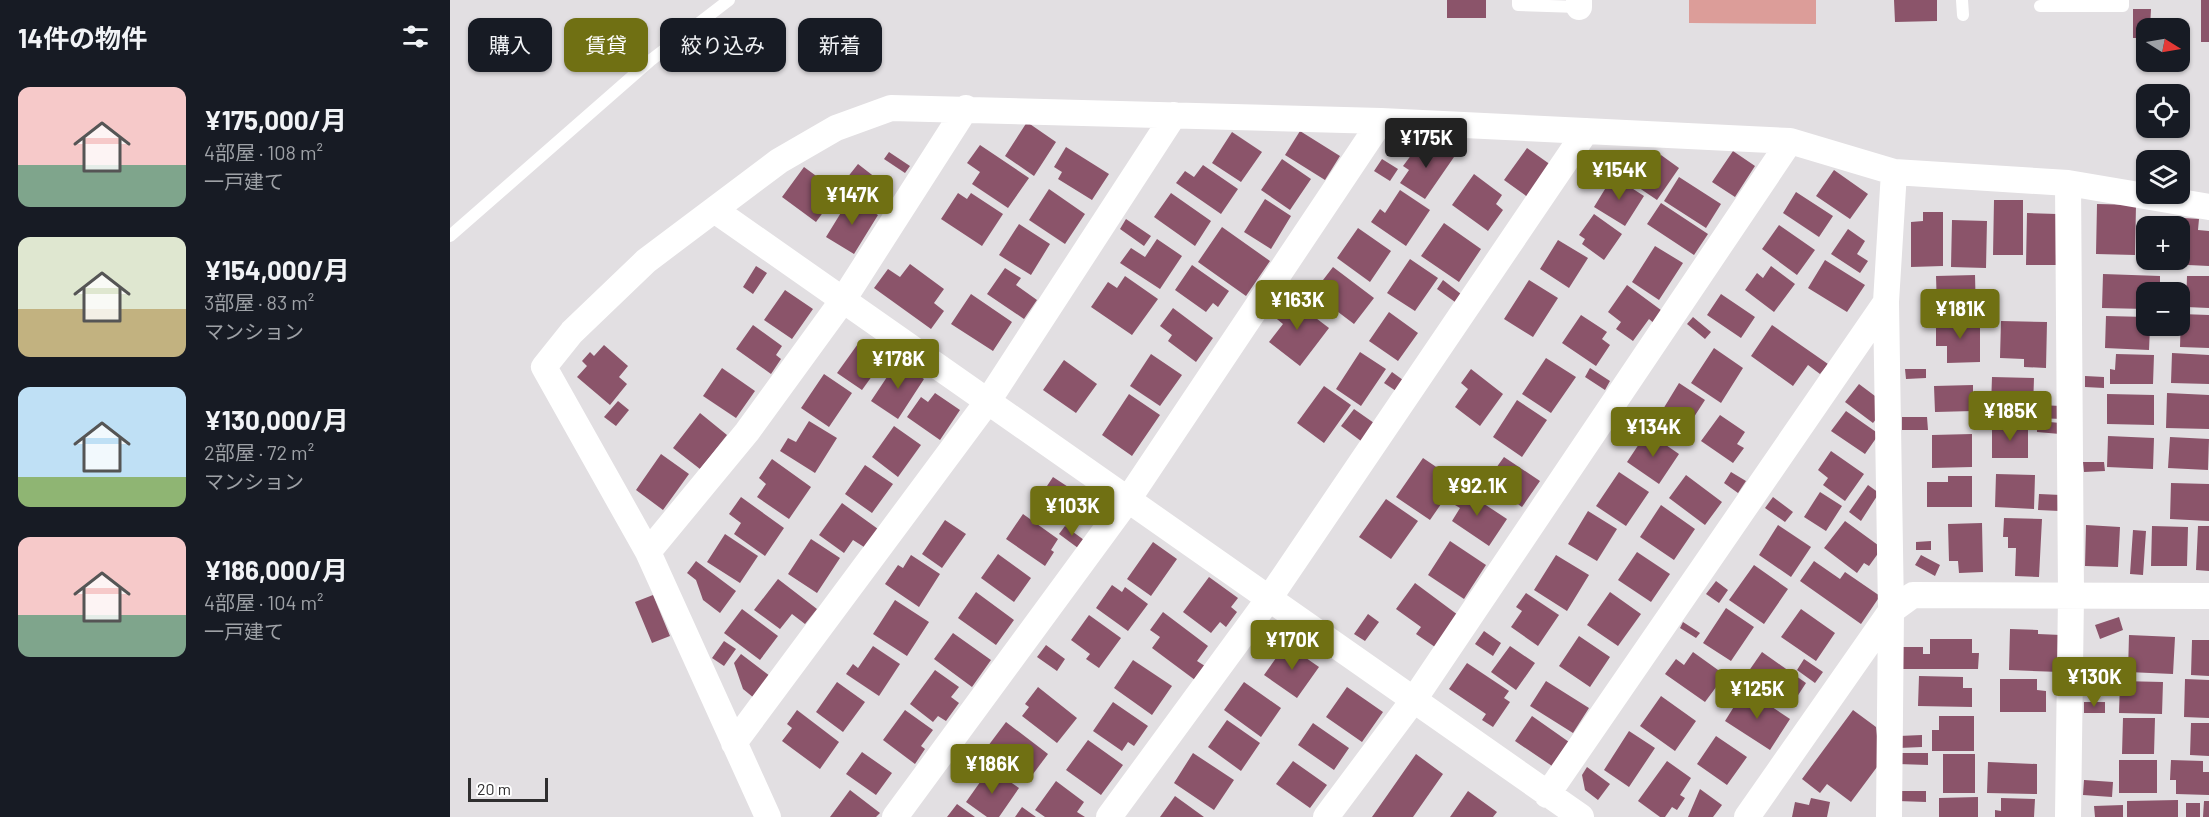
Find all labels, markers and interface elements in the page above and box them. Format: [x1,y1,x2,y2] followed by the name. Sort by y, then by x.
[468,18,552,72] chip: 購入
[564,18,648,72] chip: 賃貸
[660,18,786,72] chip: 絞り込み
[798,18,882,72] chip: 新着
[2136,18,2190,72] north arrow
[2136,18,2190,336] map controls
[399,20,432,53] icon: filters
[18,22,147,53] text: 14件の物件
[2136,84,2190,138] button: locate
[204,104,347,135] text: ¥175,000/月
[66,111,138,183] icon: home
[1384,118,1468,169] pin: ¥175K
[1399,125,1453,149] text: ¥175K
[204,140,323,164] text: 4部屋 · 108 m²
[1577,150,1661,201] pin: ¥154K
[2136,150,2190,204] button: layers
[1591,157,1647,181] text: ¥154K
[204,169,284,193] text: 一戸建て
[810,175,894,226] pin: ¥147K
[825,182,879,206] text: ¥147K
[2136,216,2190,270] button: +
[204,254,350,285] text: ¥154,000/月
[66,261,138,333] icon: home
[1255,280,1339,331] pin: ¥163K
[2136,282,2190,336] button: −
[1270,287,1324,311] text: ¥163K
[1918,289,2002,340] pin: ¥181K
[204,290,314,314] text: 3部屋 · 83 m²
[1935,296,1986,320] text: ¥181K
[204,319,304,343] text: マンション
[856,339,940,390] pin: ¥178K
[871,346,925,370] text: ¥178K
[1968,391,2052,442] pin: ¥185K
[1983,398,2037,422] text: ¥185K
[204,404,349,435] text: ¥130,000/月
[1611,407,1695,458] pin: ¥134K
[66,411,138,483] icon: home
[1625,414,1681,438] text: ¥134K
[204,440,314,464] text: 2部屋 · 72 m²
[1428,466,1526,517] pin: ¥92.1K
[204,469,304,493] text: マンション
[1447,473,1507,497] text: ¥92.1K
[1030,486,1114,537] pin: ¥103K
[1044,493,1100,517] text: ¥103K
[204,554,348,585] text: ¥186,000/月
[66,561,138,633] icon: home
[204,590,324,614] text: 4部屋 · 104 m²
[204,619,284,643] text: 一戸建て
[1250,620,1334,671] pin: ¥170K
[1265,627,1319,651] text: ¥170K
[2052,657,2136,708] pin: ¥130K
[2066,664,2122,688] text: ¥130K
[1715,669,1799,720] pin: ¥125K
[1729,676,1785,700] text: ¥125K
[950,744,1034,795] pin: ¥186K
[965,751,1019,775] text: ¥186K
[468,775,548,802] scale bar
[477,779,511,798] text: 20 m

